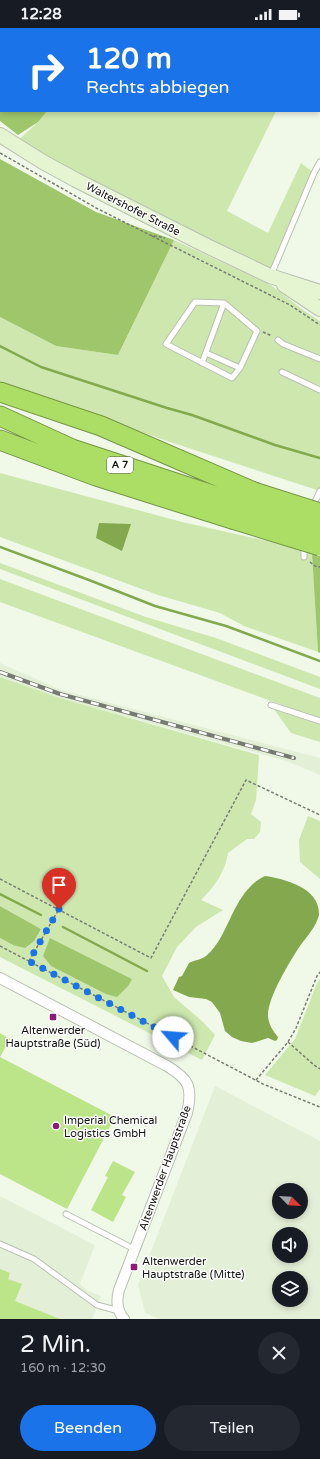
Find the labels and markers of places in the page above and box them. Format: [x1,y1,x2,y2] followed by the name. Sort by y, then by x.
[42,868,76,909] pin
[48,1012,58,1022] marker: Altenwerder Hauptstraße (Süd)
[5,1024,101,1050] place label: Altenwerder Hauptstraße (Süd)
[64,1114,157,1140] place label: Imperial Chemical Logistics GmbH
[51,1121,61,1131] marker: Imperial Chemical Logistics GmbH
[142,1255,244,1281] place label: Altenwerder Hauptstraße (Mitte)
[129,1262,139,1272] marker: Altenwerder Hauptstraße (Mitte)

